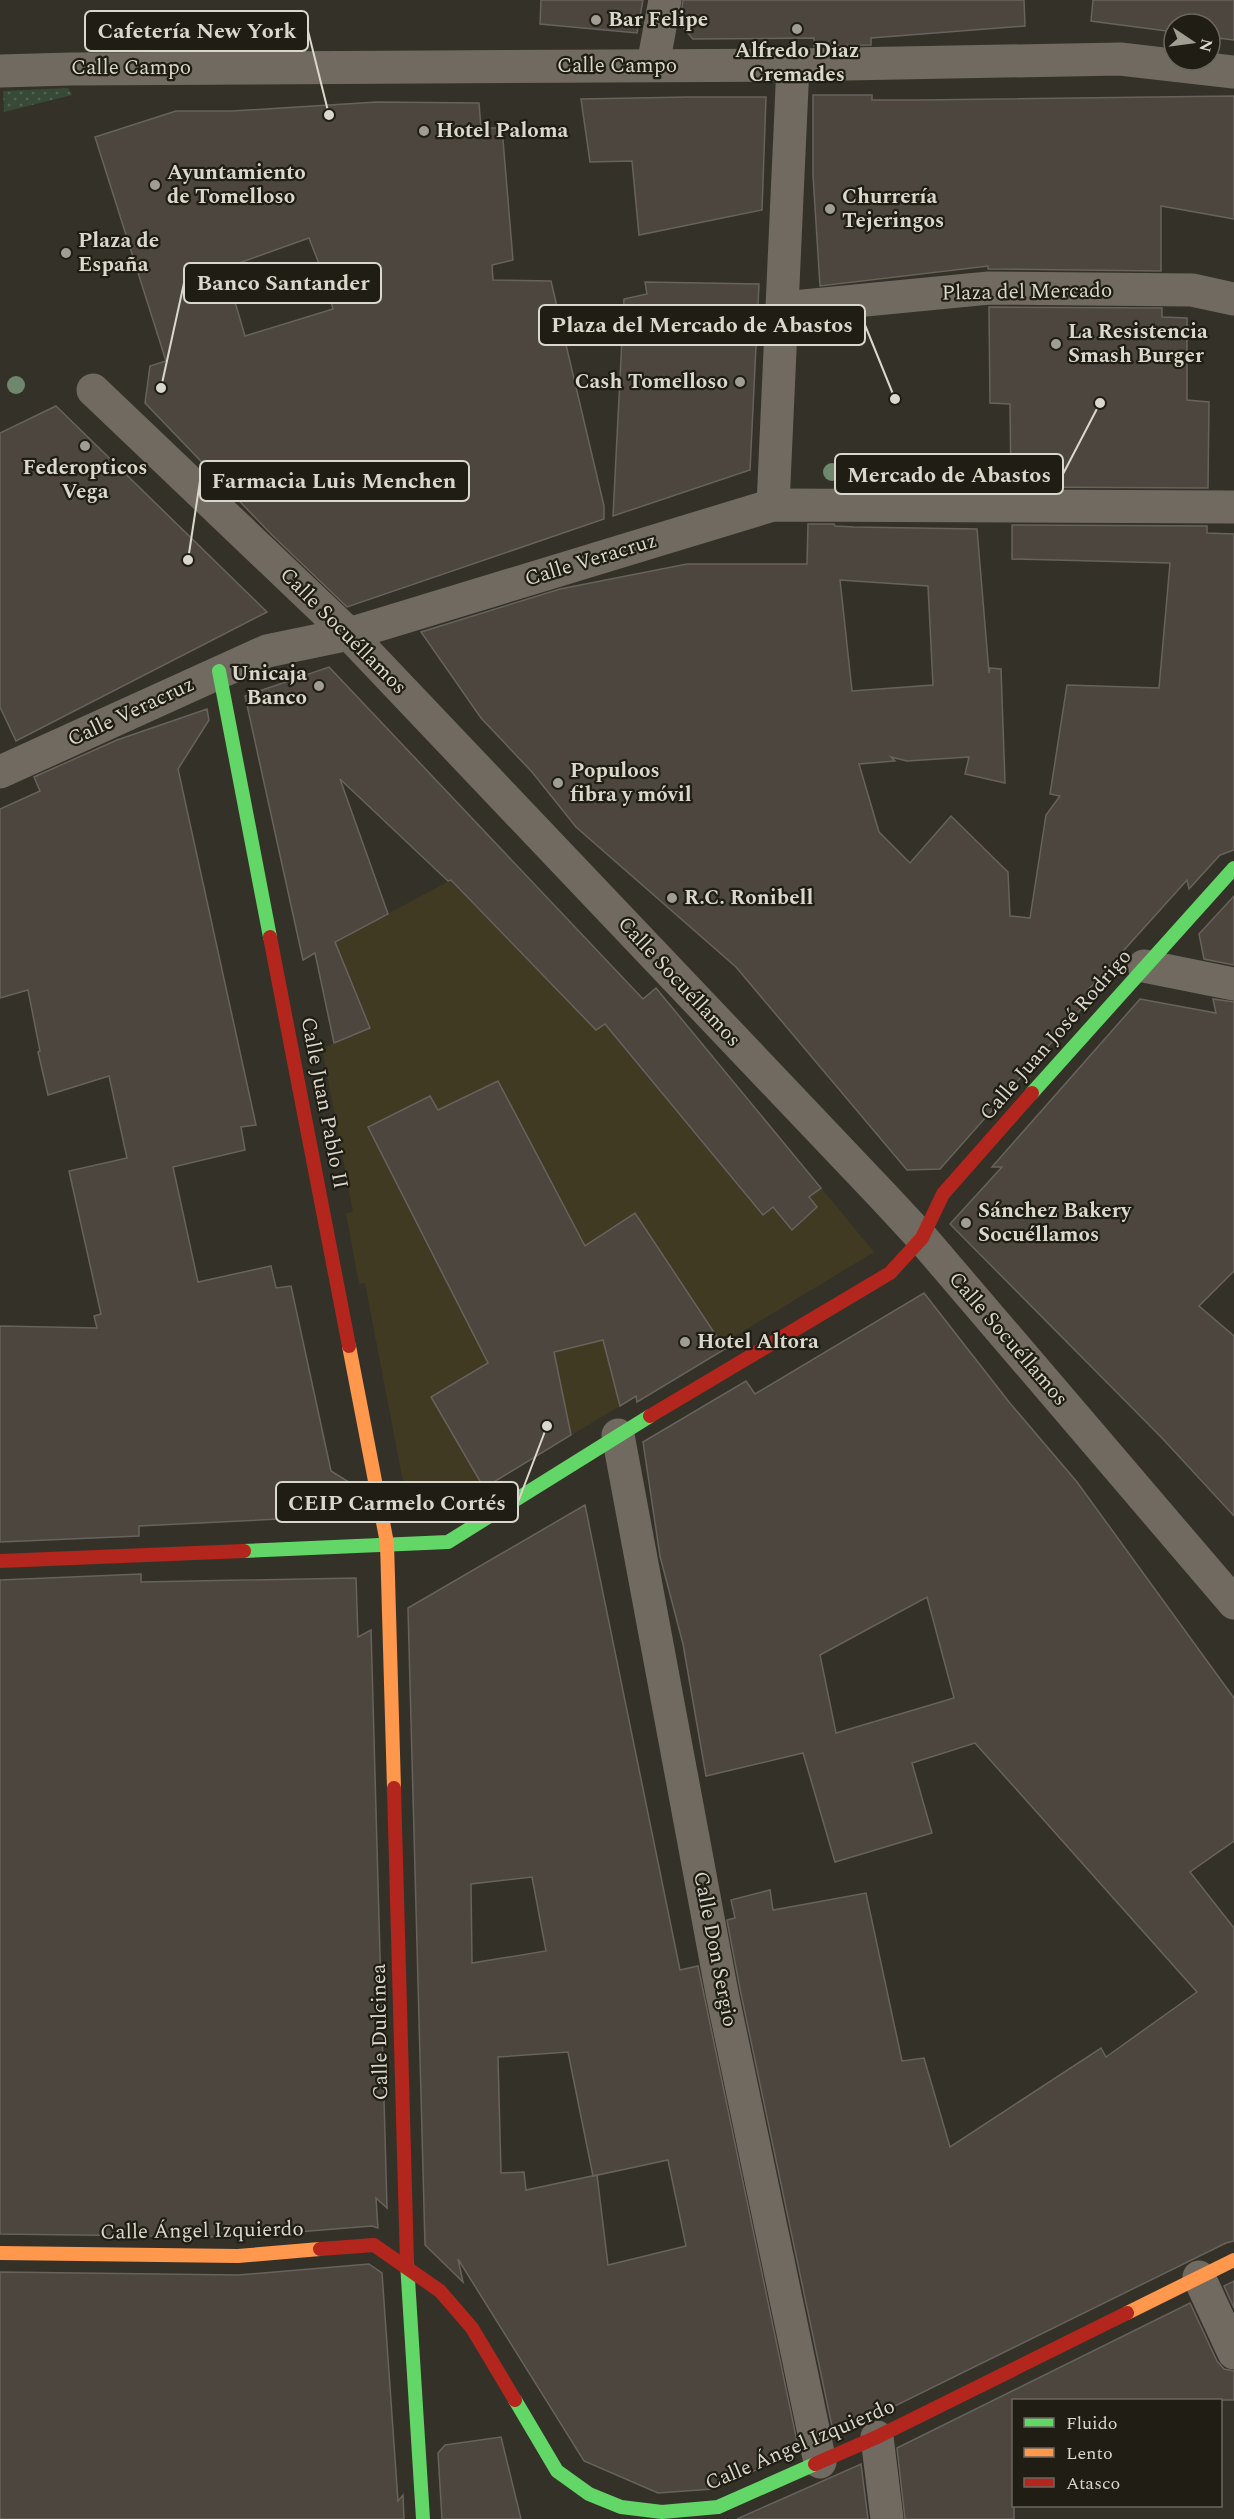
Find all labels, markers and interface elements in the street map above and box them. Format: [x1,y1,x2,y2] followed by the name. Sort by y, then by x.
[608,4,708,36] place label: Bar Felipe
[85,11,308,51] callout: Cafetería New York
[1162,12,1222,72] north arrow
[589,13,603,27] marker: Bar Felipe
[98,15,297,48] text: Cafetería New York
[790,22,804,36] marker: Alfredo Diaz Cremades
[735,35,859,91] place label: Alfredo Diaz Cremades
[1192,36,1219,54] text: N
[557,50,677,82] street label: Calle Campo
[71,52,191,84] street label: Calle Campo
[436,115,569,147] place label: Hotel Paloma
[417,124,431,138] marker: Hotel Paloma
[167,157,306,213] place label: Ayuntamiento de Tomelloso
[148,178,162,192] marker: Ayuntamiento de Tomelloso
[842,181,944,237] place label: Churrería Tejeringos
[823,202,837,216] marker: Churrería Tejeringos
[78,225,159,281] place label: Plaza de España
[59,246,73,260] marker: Plaza de España
[184,263,381,303] callout: Banco Santander
[197,267,370,300] text: Banco Santander
[941,275,1113,309] street label: Plaza del Mercado
[539,305,865,345] callout: Plaza del Mercado de Abastos
[551,309,853,342] text: Plaza del Mercado de Abastos
[1068,316,1208,372] place label: La Resistencia Smash Burger
[1049,337,1063,351] marker: La Resistencia Smash Burger
[575,366,728,398] place label: Cash Tomelloso
[733,375,747,389] marker: Cash Tomelloso
[78,439,92,453] marker: Federopticos Vega
[23,452,147,508] place label: Federopticos Vega
[835,454,1063,494] callout: Mercado de Abastos
[847,459,1051,492] text: Mercado de Abastos
[200,461,469,501] callout: Farmacia Luis Menchen
[212,465,457,498] text: Farmacia Luis Menchen
[521,525,661,595] street label: Calle Veracruz
[272,560,414,702] street label: Calle Socuéllamos
[231,658,307,714] place label: Unicaja Banco
[62,669,200,755] street label: Calle Veracruz
[312,679,326,693] marker: Unicaja Banco
[570,755,692,811] place label: Populoos fibra y móvil
[551,776,565,790] marker: Populoos fibra y móvil
[684,882,813,914] place label: R.C. Ronibell
[665,891,679,905] marker: R.C. Ronibell
[610,909,748,1055] street label: Calle Socuéllamos
[972,942,1140,1128] street label: Calle Juan José Rodrigo
[292,1014,356,1192] street label: Calle Juan Pablo II
[978,1195,1132,1251] place label: Sánchez Bakery Socuéllamos
[959,1216,973,1230] marker: Sánchez Bakery Socuéllamos
[940,1265,1076,1413] street label: Calle Socuéllamos
[697,1326,819,1358] place label: Hotel Altora
[678,1335,692,1349] marker: Hotel Altora
[276,1482,518,1522] callout: CEIP Carmelo Cortés
[288,1487,506,1520] text: CEIP Carmelo Cortés
[684,1869,746,2029] street label: Calle Don Sergio
[363,1963,397,2101] street label: Calle Dulcinea
[100,2213,304,2249] street label: Calle Ángel Izquierdo
[700,2390,900,2500] street label: Calle Ángel Izquierdo
[1012,2399,1222,2507] legend
[1066,2410,1118,2437] text: Fluido
[1066,2440,1113,2467] text: Lento
[1066,2470,1120,2497] text: Atasco

